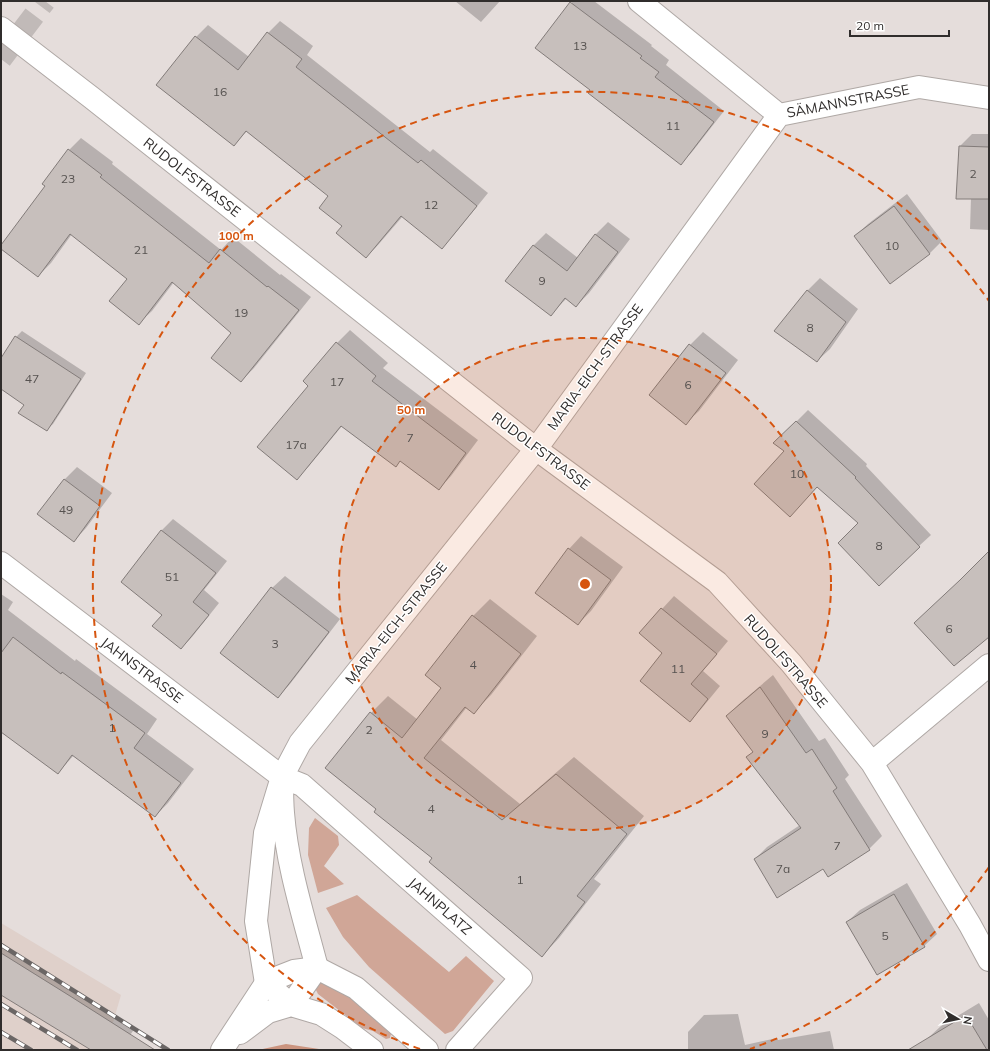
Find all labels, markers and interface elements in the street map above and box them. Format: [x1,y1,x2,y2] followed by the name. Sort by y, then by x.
[850,12,949,38] scale bar
[856,18,884,33] text: 20 m
[573,38,587,53] house number: 13
[785,80,911,122] street label: SÄMANNSTRASSE
[213,84,227,99] house number: 16
[666,118,680,133] house number: 11
[140,133,244,221] street label: RUDOLFSTRASSE
[969,166,977,181] house number: 2
[61,171,75,186] house number: 23
[424,197,438,212] house number: 12
[218,228,254,243] text: 100 m
[885,238,899,253] house number: 10
[134,242,148,257] house number: 21
[538,273,546,288] house number: 9
[543,300,647,434] street label: MARIA-EICH-STRASSE
[234,305,248,320] house number: 19
[806,320,814,335] house number: 8
[25,371,39,386] house number: 47
[330,374,344,389] house number: 17
[684,377,692,392] house number: 6
[397,402,425,417] text: 50 m
[488,408,594,494] street label: RUDOLFSTRASSE
[406,430,414,445] house number: 7
[285,437,307,452] house number: 17a
[790,466,804,481] house number: 10
[59,502,73,517] house number: 49
[875,538,883,553] house number: 8
[341,558,451,688] street label: MARIA-EICH-STRASSE
[165,569,179,584] house number: 51
[578,577,592,591] centre of rings
[740,610,832,712] street label: RUDOLFSTRASSE
[945,621,953,636] house number: 6
[97,633,187,707] street label: JAHNSTRASSE
[271,636,279,651] house number: 3
[469,657,477,672] house number: 4
[671,661,685,676] house number: 11
[108,720,116,735] house number: 1
[365,722,373,737] house number: 2
[761,726,769,741] house number: 9
[427,801,435,816] house number: 4
[833,838,841,853] house number: 7
[776,861,790,876] house number: 7a
[516,872,524,887] house number: 1
[404,873,476,939] street label: JAHNPLATZ
[881,928,889,943] house number: 5
[938,999,978,1039] north arrow
[960,1015,975,1026] text: N

